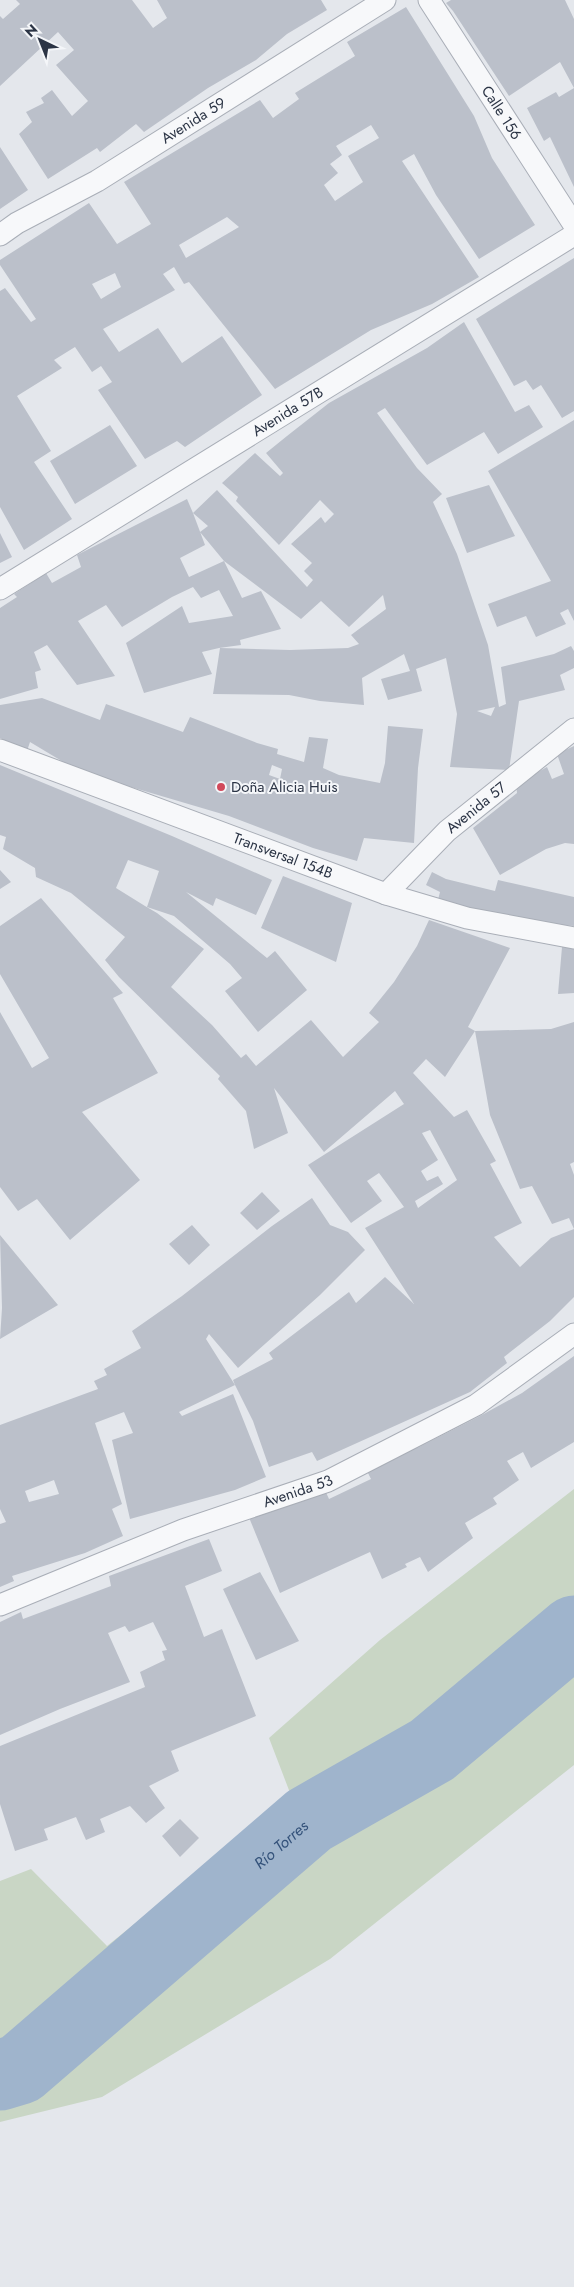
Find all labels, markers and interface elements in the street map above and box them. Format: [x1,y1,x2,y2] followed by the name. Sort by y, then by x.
[15,15,65,65] north arrow
[20,19,42,42] text: N
[476,81,527,144] street label: Calle 156
[157,92,230,149] street label: Avenida 59
[248,381,328,442] street label: Avenida 57B
[231,776,338,798] place label: Doña Alicia Huis
[441,777,511,839] street label: Avenida 57
[215,781,227,793] marker: Doña Alicia Huis
[230,827,336,884] street label: Transversal 154B
[260,1469,337,1513] street label: Avenida 53
[249,1814,314,1875] water label: Río Torres

